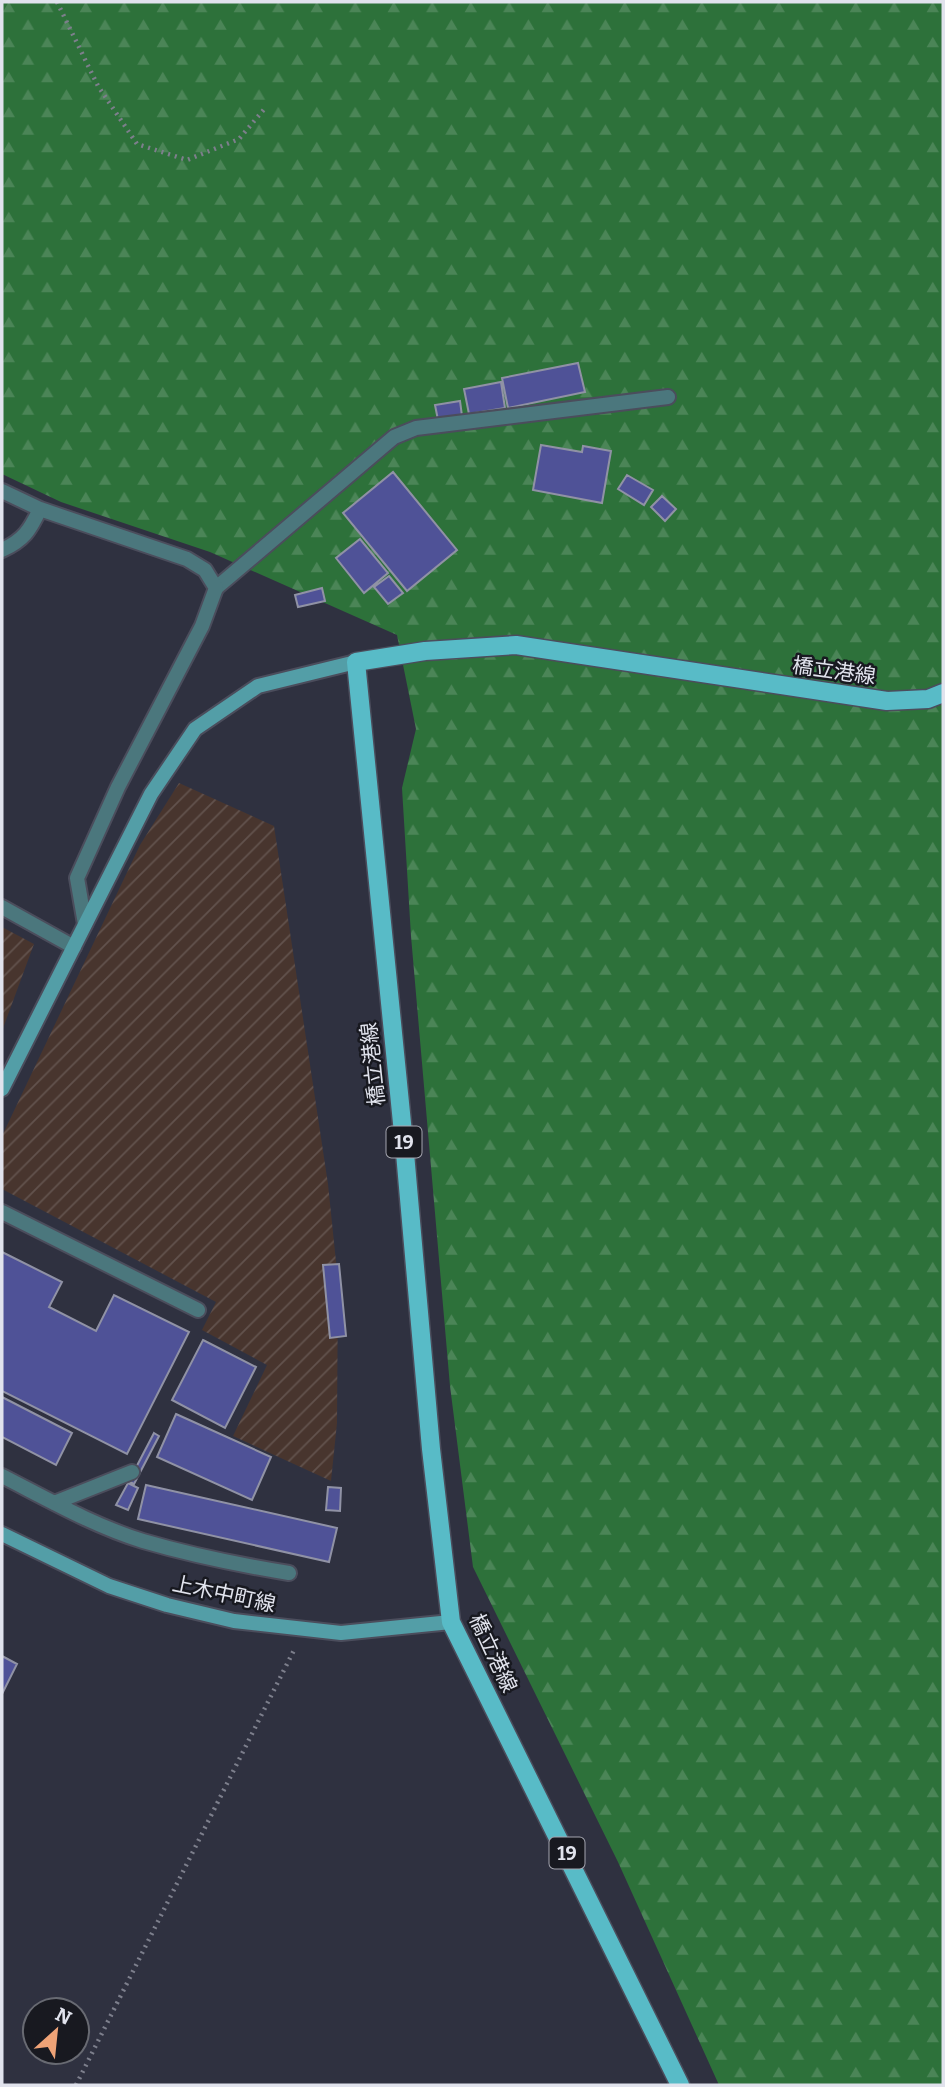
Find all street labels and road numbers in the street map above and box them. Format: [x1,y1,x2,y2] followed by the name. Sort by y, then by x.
[791,652,877,690] street label: 橋立港線
[356,1021,390,1107] street label: 橋立港線
[386,1126,422,1158] road number: 19
[170,1570,278,1618] street label: 上木中町線
[463,1609,523,1697] street label: 橋立港線
[550,1838,584,1868] road number: 19

